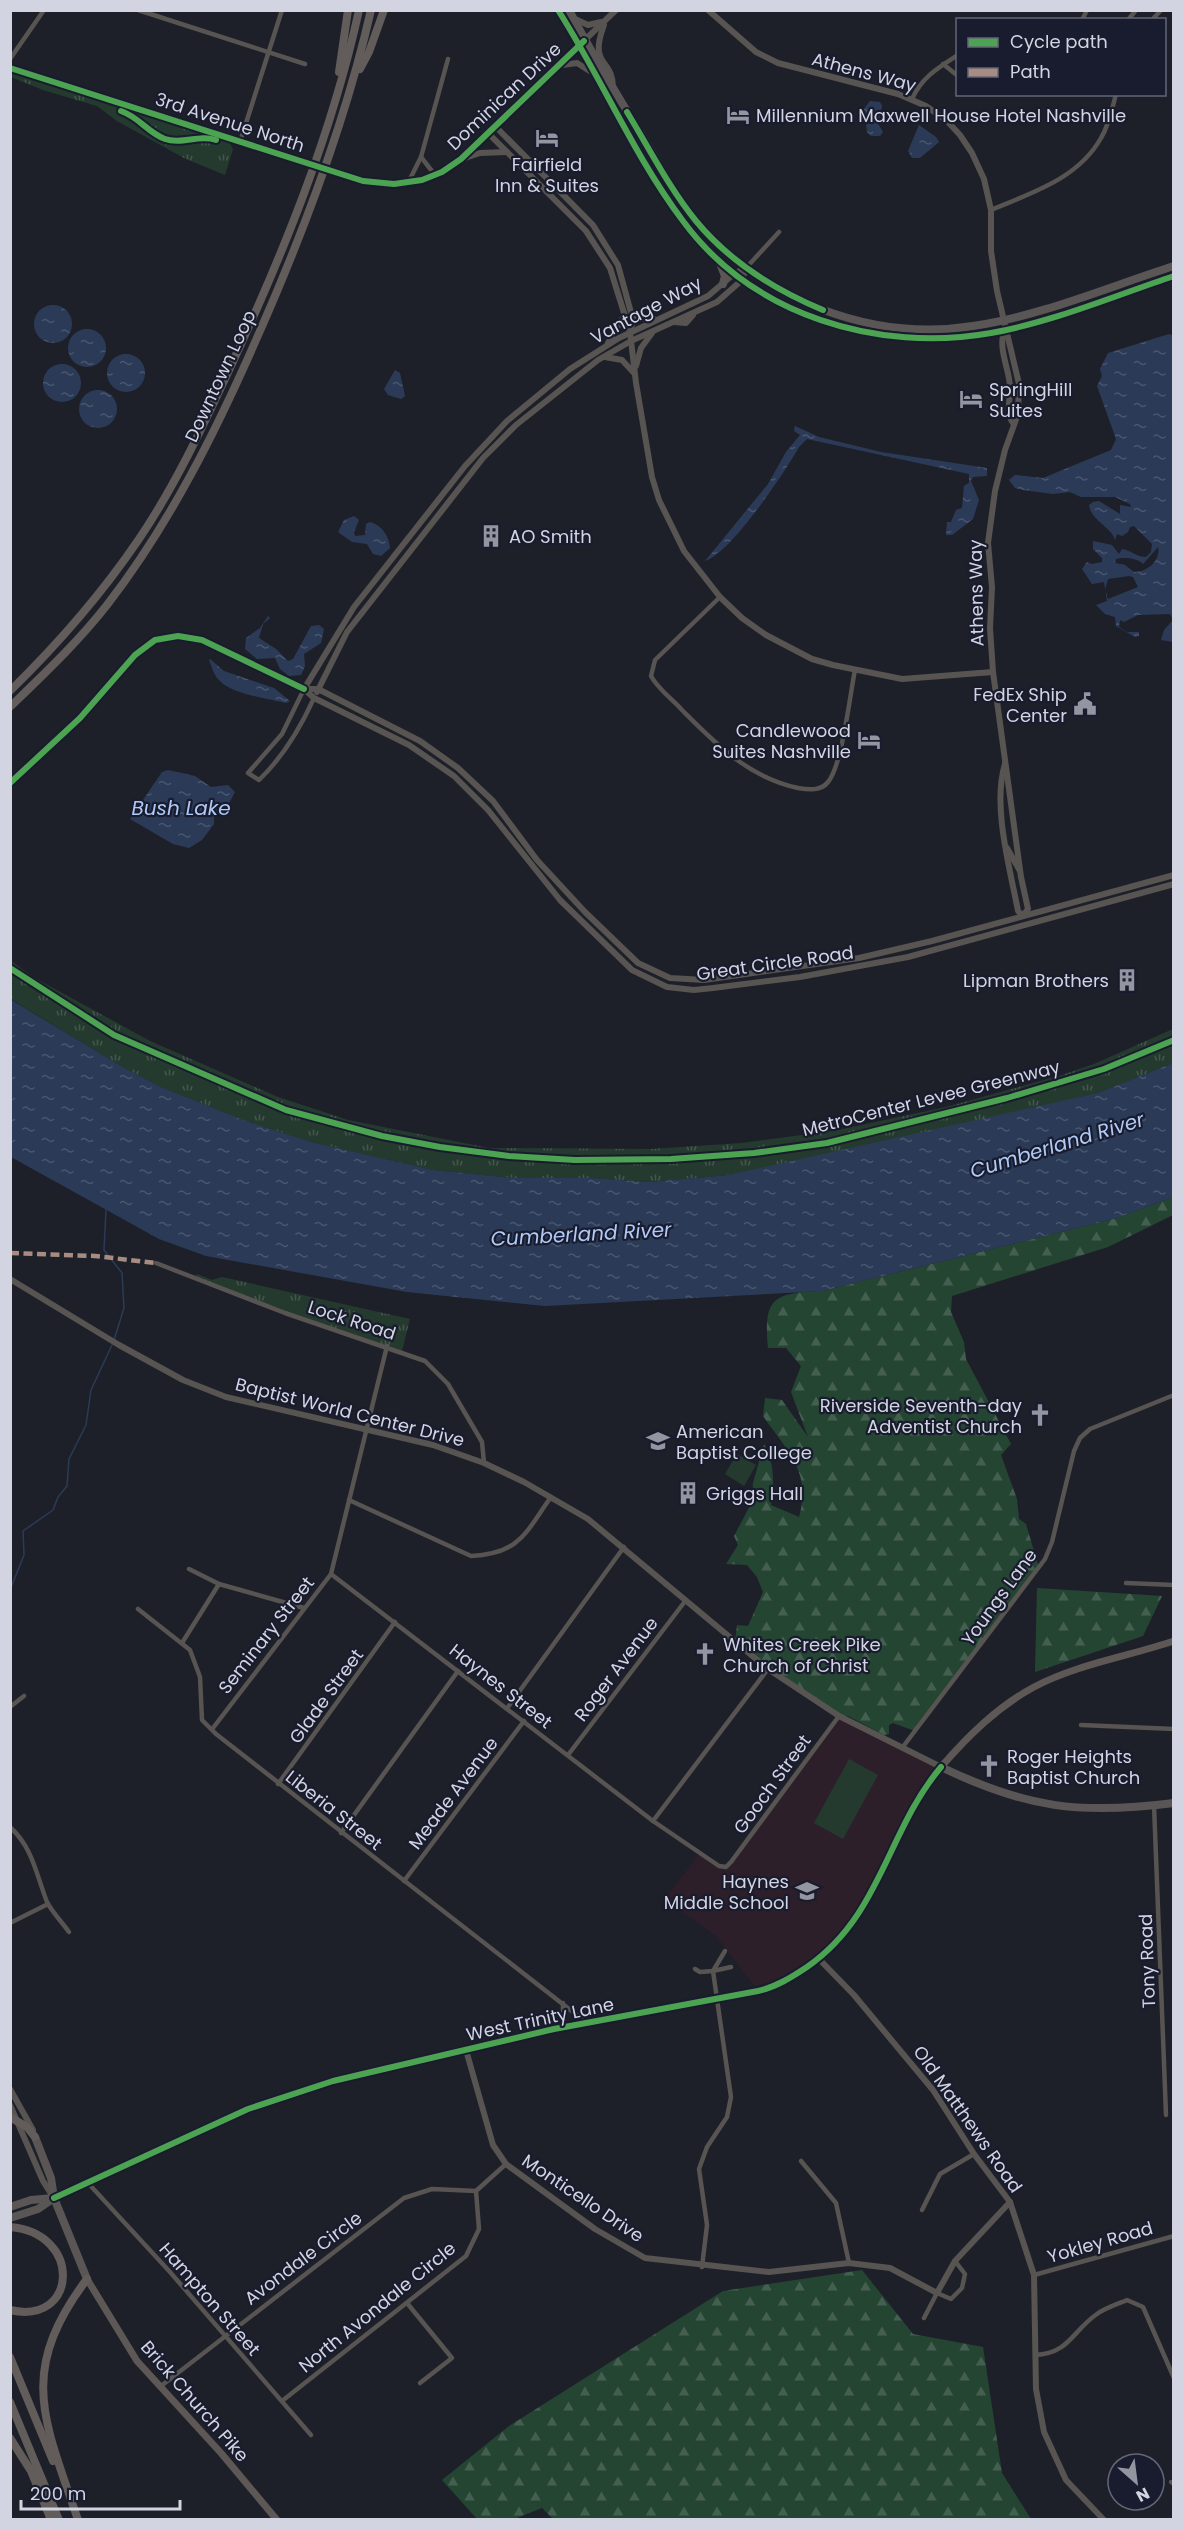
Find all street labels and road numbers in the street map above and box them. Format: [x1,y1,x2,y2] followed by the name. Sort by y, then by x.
[441,36,567,156] street label: Dominican Drive
[809,46,919,98] street label: Athens Way
[152,86,308,158] street label: 3rd Avenue North
[586,270,706,350] street label: Vantage Way
[179,306,261,446] street label: Downtown Loop
[963,539,989,647] street label: Athens Way
[695,940,855,986] street label: Great Circle Road
[799,1054,1063,1142] street label: MetroCenter Levee Greenway
[305,1294,399,1346] street label: Lock Road
[233,1371,467,1453] street label: Baptist World Center Drive
[955,1544,1043,1650] street label: Youngs Lane
[212,1571,320,1699] street label: Seminary Street
[568,1612,664,1726] street label: Roger Avenue
[444,1638,558,1734] street label: Haynes Street
[283,1644,369,1748] street label: Glade Street
[728,1729,816,1839] street label: Gooch Street
[403,1732,503,1854] street label: Meade Avenue
[280,1764,388,1856] street label: Liberia Street
[1133,1913,1161,2009] street label: Tony Road
[464,1991,616,2047] street label: West Trinity Lane
[908,2040,1028,2198] street label: Old Matthews Road
[517,2148,649,2248] street label: Monticello Drive
[239,2205,367,2311] street label: Avondale Circle
[1044,2215,1156,2269] street label: Yokley Road
[293,2236,461,2378] street label: North Avondale Circle
[154,2237,266,2361] street label: Hampton Street
[135,2335,255,2467] street label: Brick Church Pike

